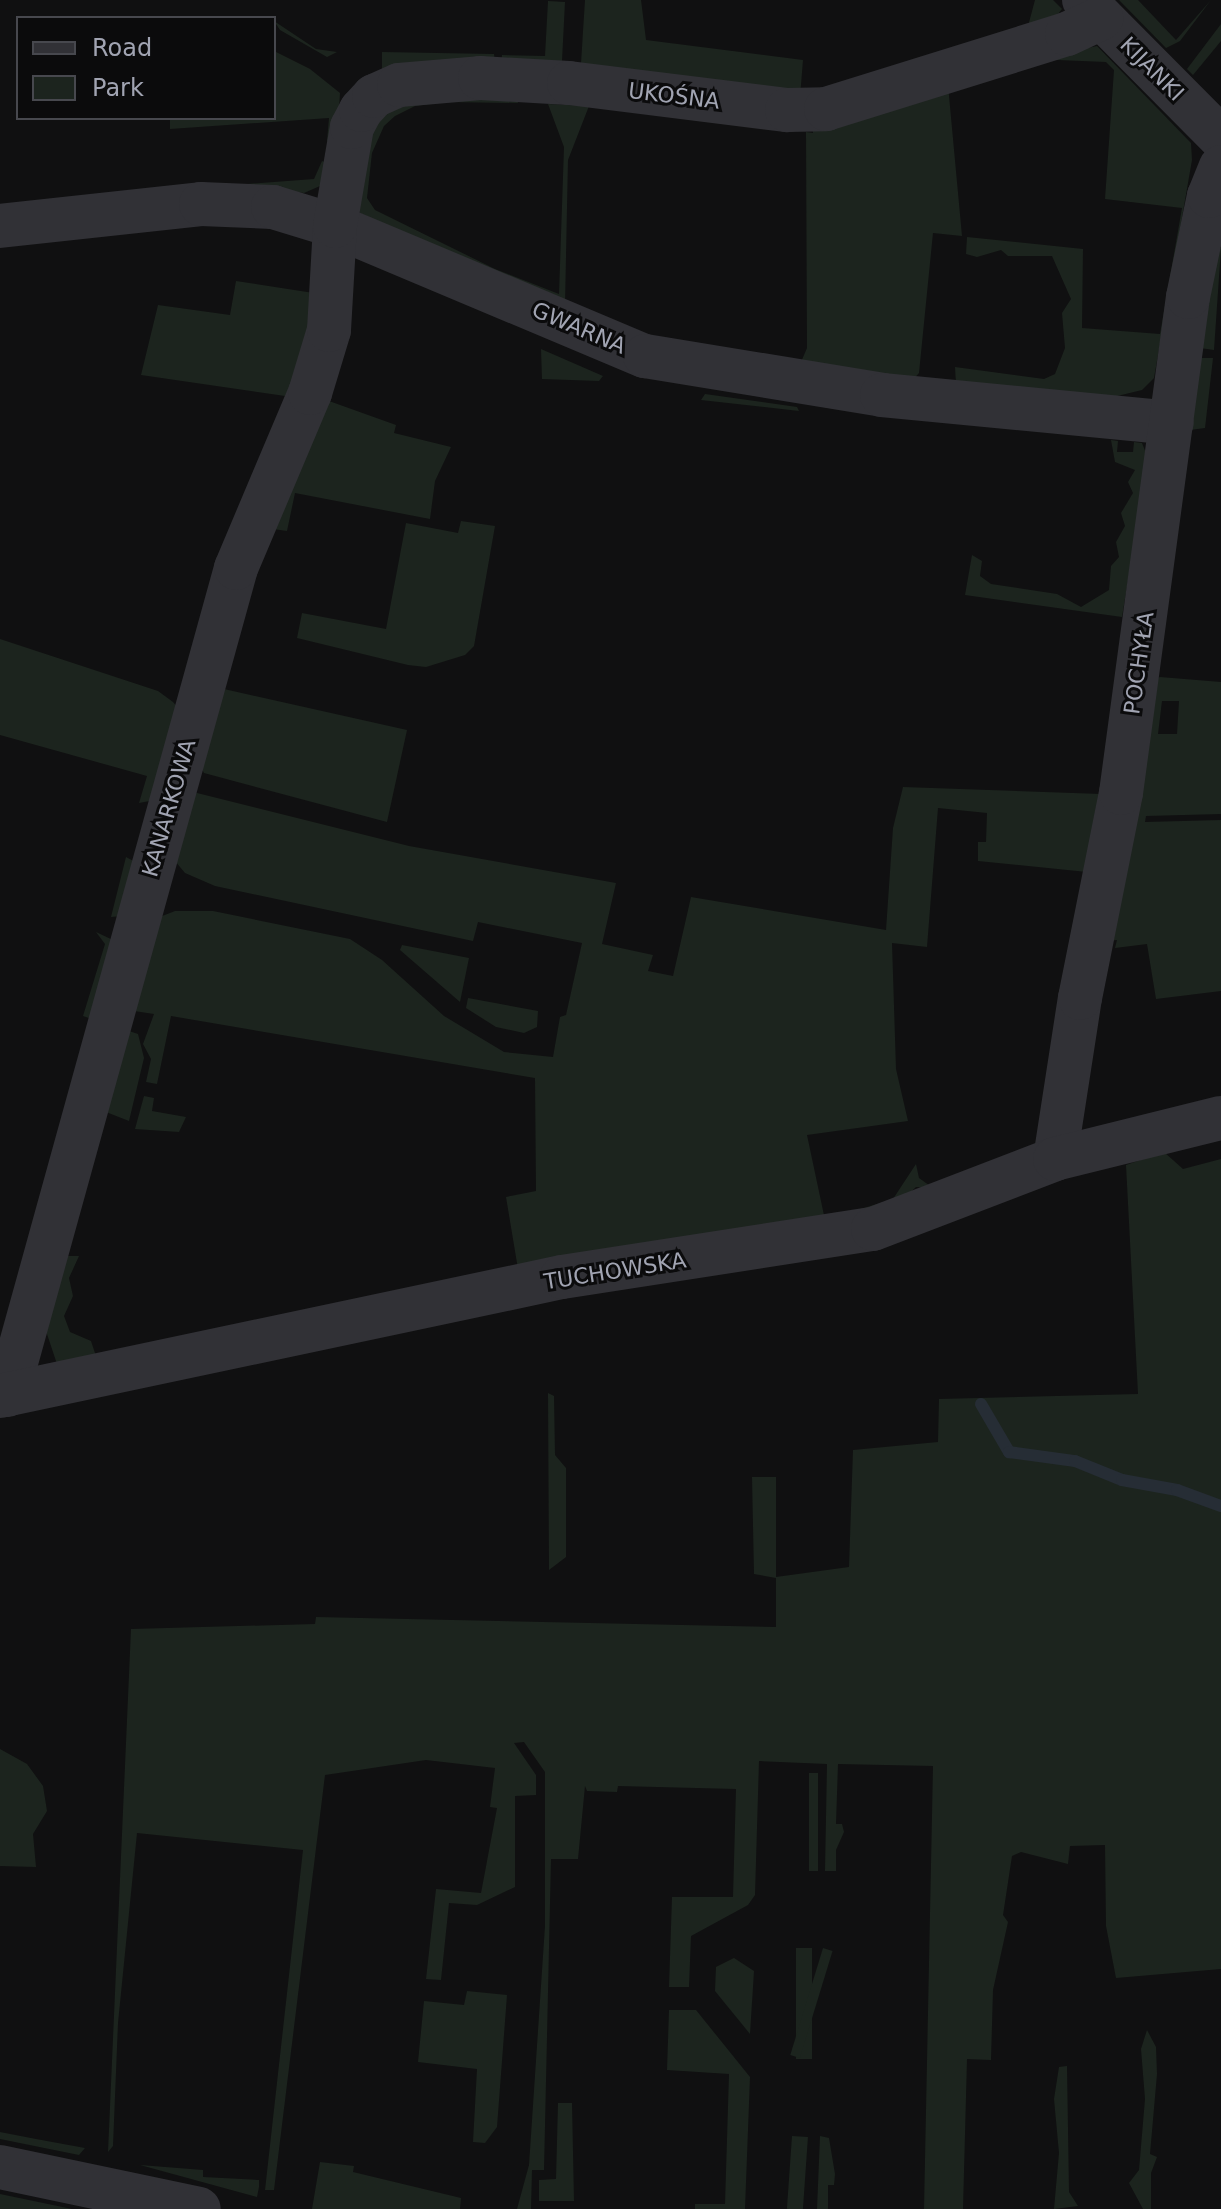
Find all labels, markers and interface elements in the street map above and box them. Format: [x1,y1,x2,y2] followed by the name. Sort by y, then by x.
[16,16,276,120] legend
[1115,32,1189,106] street label: KIJANKI
[92,34,152,62] text: Road
[92,74,144,102] text: Park
[627,77,721,115] street label: UKOŚNA
[528,296,630,360] street label: GWARNA
[1119,610,1159,716] street label: POCHYŁA
[137,736,201,880] street label: KANARKOWA
[542,1247,688,1295] street label: TUCHOWSKA

